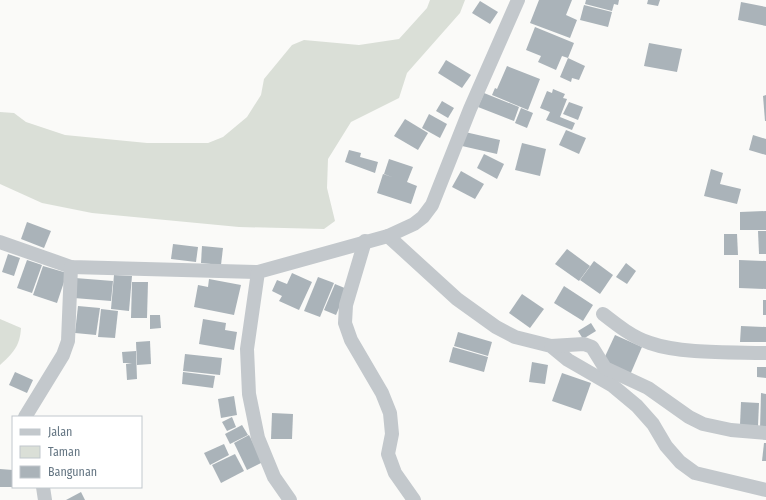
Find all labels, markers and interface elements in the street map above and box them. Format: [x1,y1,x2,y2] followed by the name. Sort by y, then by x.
[12,416,142,488] legend
[48,425,72,439] text: Jalan
[48,445,80,459] text: Taman
[48,465,97,479] text: Bangunan

